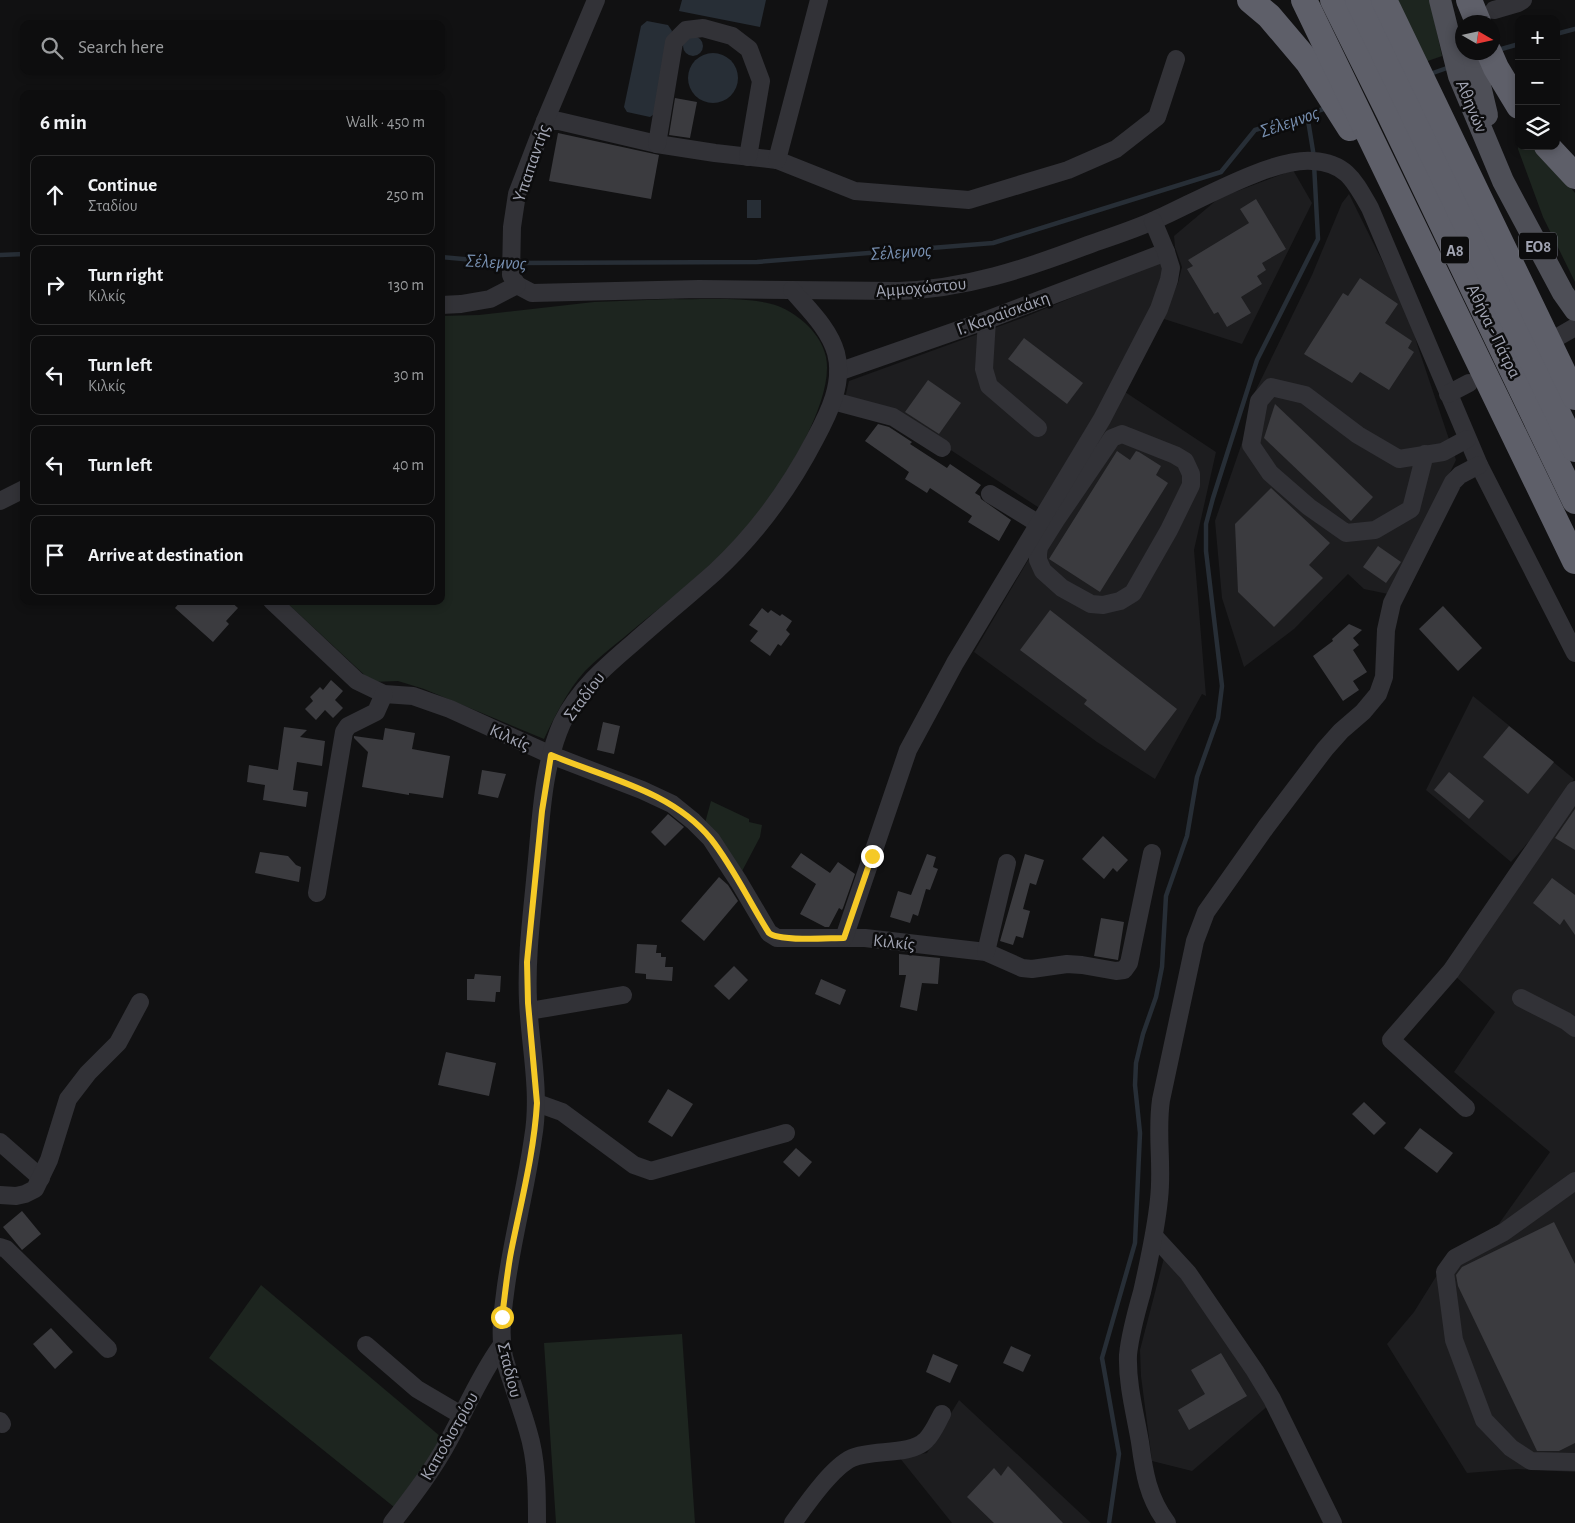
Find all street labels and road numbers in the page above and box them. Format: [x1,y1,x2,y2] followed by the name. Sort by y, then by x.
[1452,77,1490,136] street label: Αθηνών
[510,122,554,204] street label: Υπαπαντής
[1519,232,1557,260] road number: ΕΟ8
[1441,236,1469,264] road number: Α8
[875,275,967,301] street label: Αμμοχώστου
[1463,282,1524,381] street label: Αθήνα - Πάτρα
[955,289,1052,339] street label: Γ. Καραϊσκάκη
[560,668,609,724] street label: Σταδίου
[487,720,533,755] street label: Κιλκίς
[872,931,916,954] street label: Κιλκίς
[494,1341,525,1399] street label: Σταδίου
[417,1389,482,1484] street label: Καποδιστρίου

